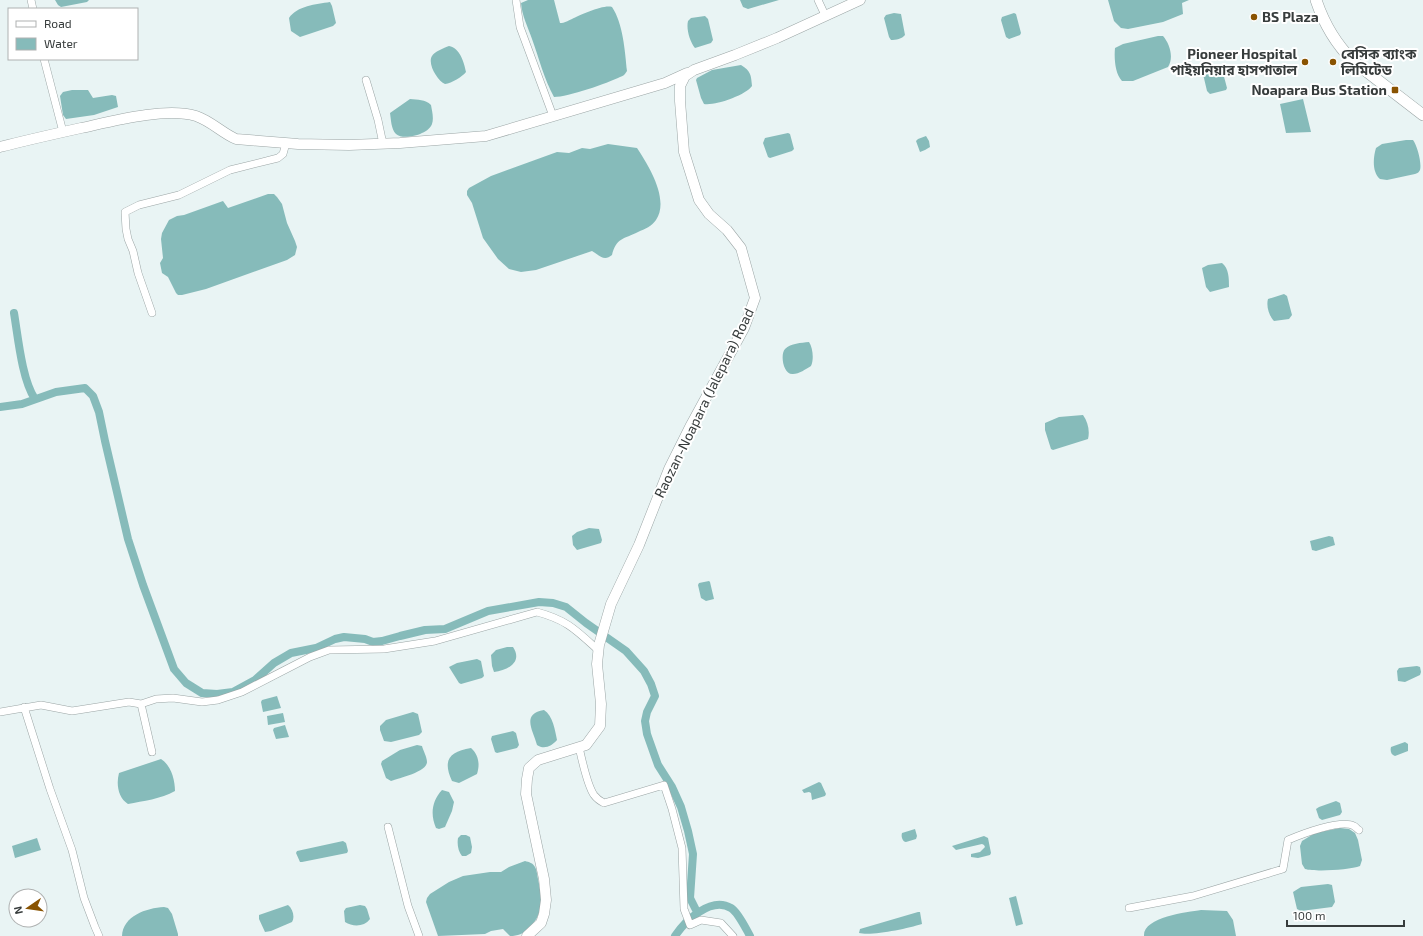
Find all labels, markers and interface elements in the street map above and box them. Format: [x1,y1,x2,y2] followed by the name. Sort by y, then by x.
[8,8,138,60] legend
[1262,8,1319,25] place label: BS Plaza
[1249,12,1259,22] marker: BS Plaza
[44,16,72,30] text: Road
[44,36,78,50] text: Water
[1170,45,1297,78] place label: Pioneer Hospital পাইয়নিয়ার হাসপাতাল
[1340,45,1417,78] place label: বেসিক ব্যাংক লিমিটেড
[1300,57,1310,67] marker: Pioneer Hospital পাইয়নিয়ার হাসপাতাল
[1328,57,1338,67] marker: বেসিক ব্যাংক লিমিটেড
[1251,81,1387,98] place label: Noapara Bus Station
[1390,85,1400,95] marker: Noapara Bus Station
[650,305,757,500] street label: Raozan-Noapara (Jalepara) Road
[8,888,48,928] north arrow
[1287,902,1404,928] scale bar
[11,905,25,916] text: N
[1293,908,1325,922] text: 100 m

